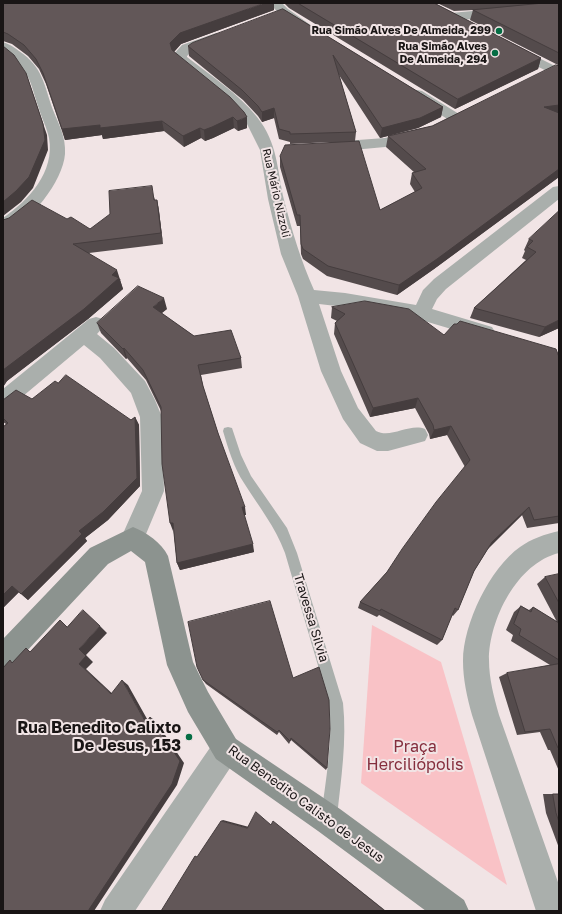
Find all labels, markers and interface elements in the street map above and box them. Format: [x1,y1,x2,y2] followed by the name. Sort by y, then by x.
[311,24,491,38] place label: Rua Simão Alves De Almeida, 299
[494,26,504,36] marker: Rua Simão Alves De Almeida, 299
[398,40,487,66] place label: Rua Simão Alves De Almeida, 294
[490,48,500,58] marker: Rua Simão Alves De Almeida, 294
[259,147,293,239] street label: Rua Mário Nizzoli
[290,572,332,664] street label: Travessa Silvia
[17,718,181,756] place label: Rua Benedito Calixto De Jesus, 153
[184,732,194,742] marker: Rua Benedito Calixto De Jesus, 153
[367,737,463,775] park label: Praça Herciliópolis
[225,742,387,866] street label: Rua Benedito Calisto de Jesus

